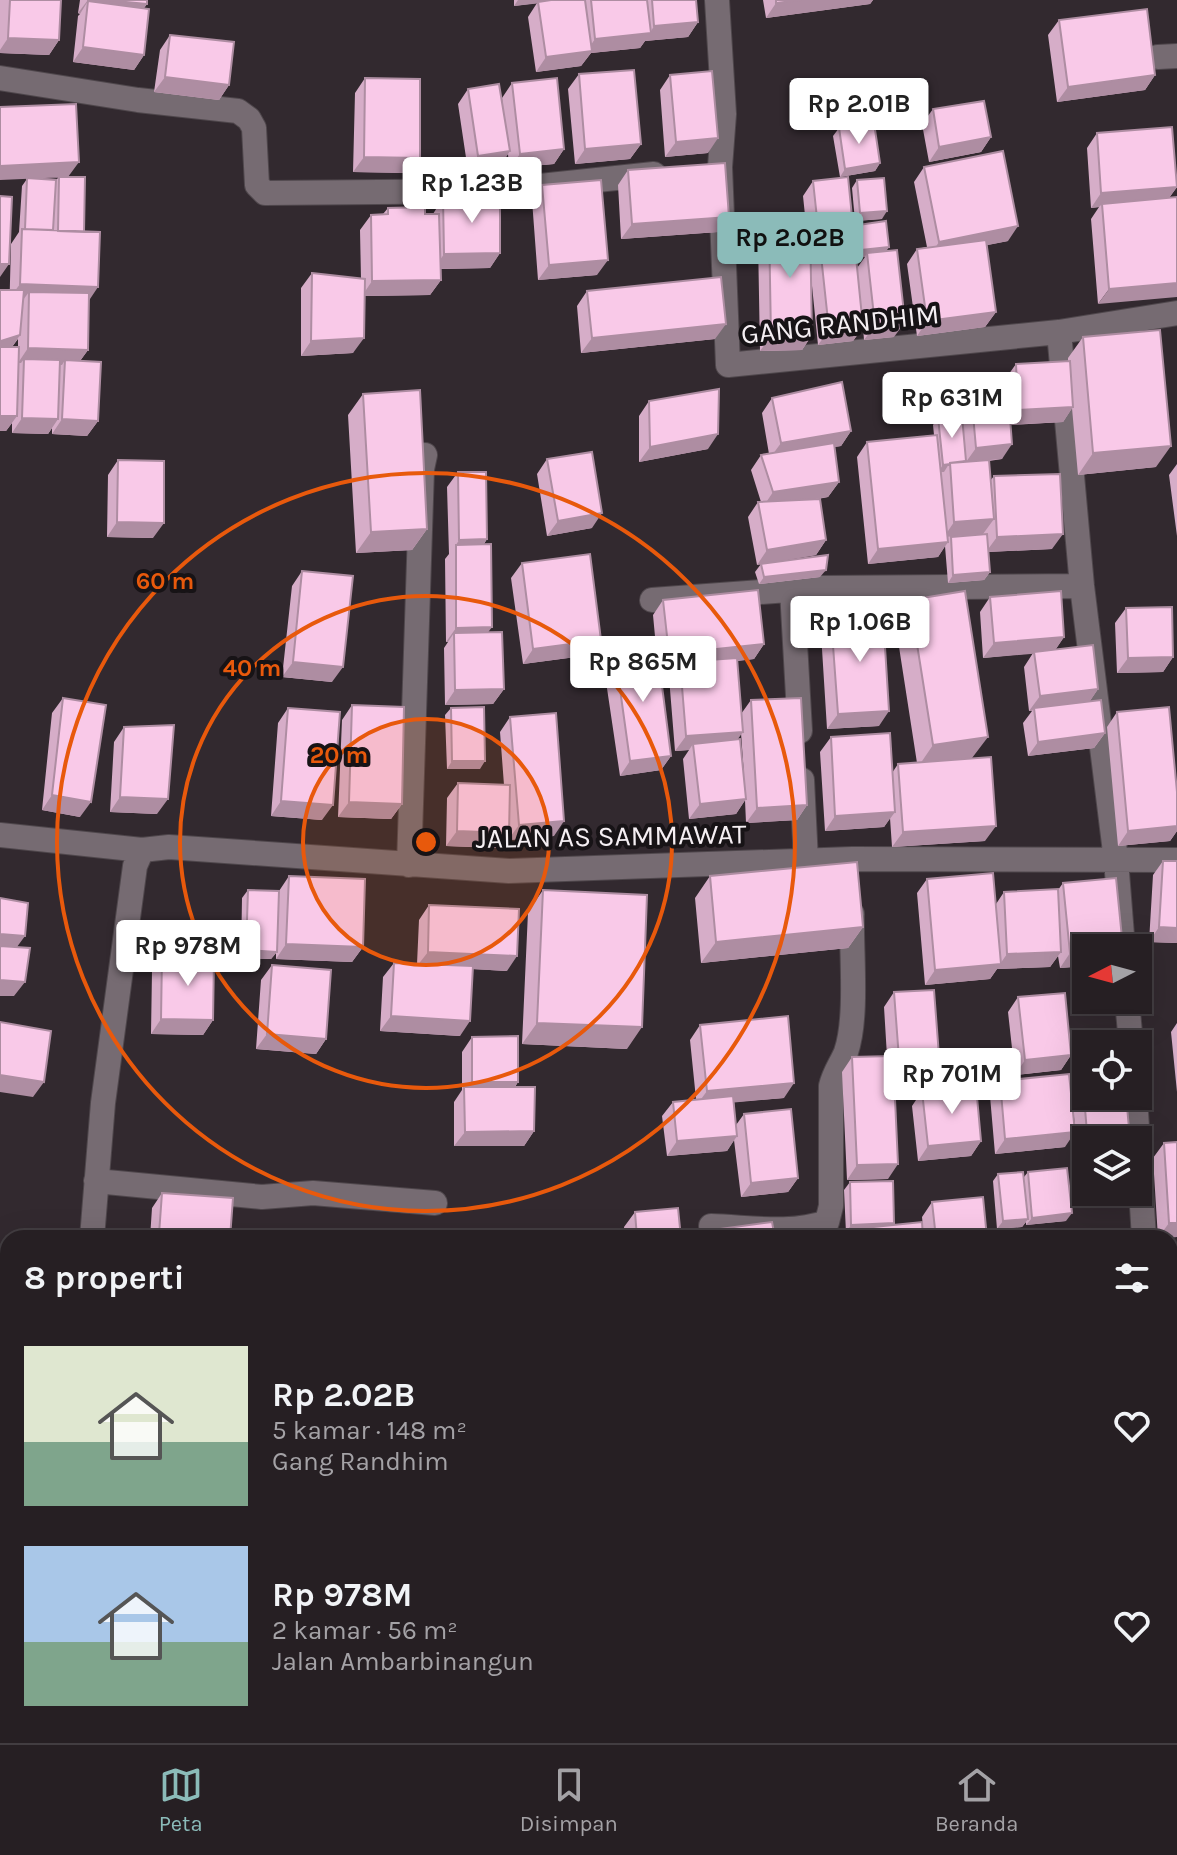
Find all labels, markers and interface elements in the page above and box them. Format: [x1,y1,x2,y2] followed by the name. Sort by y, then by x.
[776,78,942,146] pin: Rp 2.01B
[807,88,911,119] text: Rp 2.01B
[389,157,555,225] pin: Rp 1.23B
[421,167,523,198] text: Rp 1.23B
[707,212,873,280] pin: Rp 2.02B
[735,222,845,253] text: Rp 2.02B
[739,297,941,351] street label: GANG RANDHIM
[878,372,1026,440] pin: Rp 631M
[900,382,1004,413] text: Rp 631M
[136,567,194,595] text: 60 m
[777,596,943,664] pin: Rp 1.06B
[808,606,912,637] text: Rp 1.06B
[569,636,717,704] pin: Rp 865M
[588,646,698,677] text: Rp 865M
[223,654,281,682] text: 40 m
[310,741,368,769] text: 20 m
[475,817,747,855] street label: JALAN AS SAMMAWAT
[412,828,440,856] centre of rings
[114,920,262,988] pin: Rp 978M
[134,930,242,961] text: Rp 978M
[1072,934,1152,1014] north arrow
[1072,934,1152,1206] map controls
[1072,1030,1152,1110] button: locate
[878,1048,1026,1116] pin: Rp 701M
[902,1058,1002,1089] text: Rp 701M
[1072,1126,1152,1206] button: layers
[1110,1256,1154,1300] icon: filters
[24,1258,185,1298] text: 8 properti
[272,1375,415,1415] text: Rp 2.02B
[88,1378,184,1474] icon: home
[1110,1404,1154,1448] icon: heart
[272,1415,467,1446] text: 5 kamar · 148 m²
[272,1446,449,1477] text: Gang Randhim
[272,1575,413,1615] text: Rp 978M
[88,1578,184,1674] icon: home
[1110,1604,1154,1648] icon: heart
[272,1615,458,1646] text: 2 kamar · 56 m²
[272,1646,534,1677] text: Jalan Ambarbinangun
[159,1763,203,1837] tab: Peta
[520,1763,618,1837] tab: Disimpan
[935,1763,1018,1837] tab: Beranda

